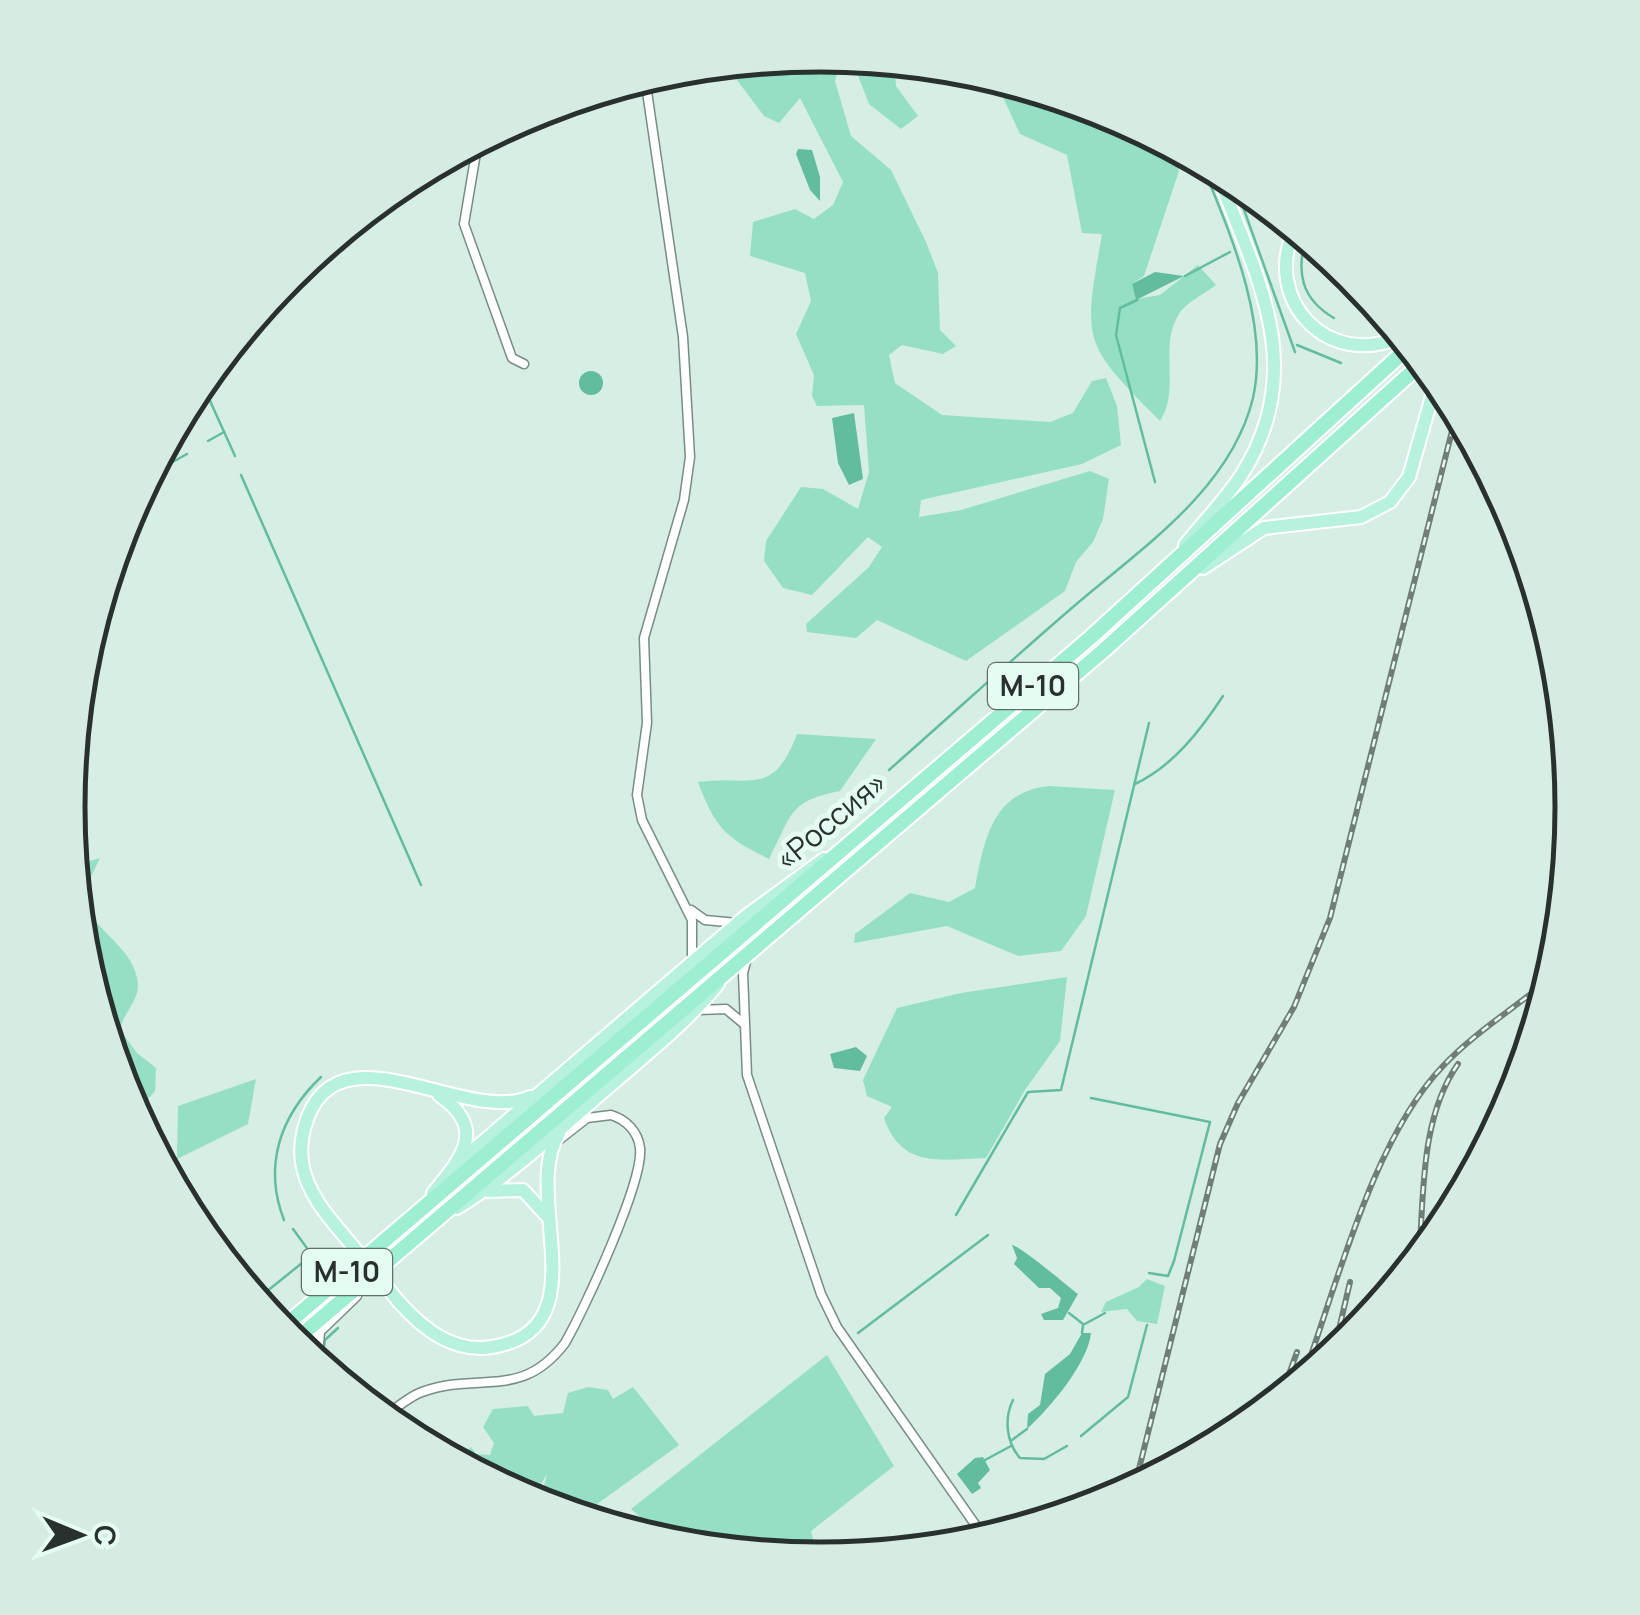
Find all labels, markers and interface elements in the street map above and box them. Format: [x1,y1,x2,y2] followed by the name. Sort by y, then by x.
[988,663,1078,709] road number: М-10
[765,761,895,879] street label: «Россия»
[302,1249,392,1295] road number: М-10
[30,1485,130,1585] north arrow
[87,1525,125,1546] text: С

